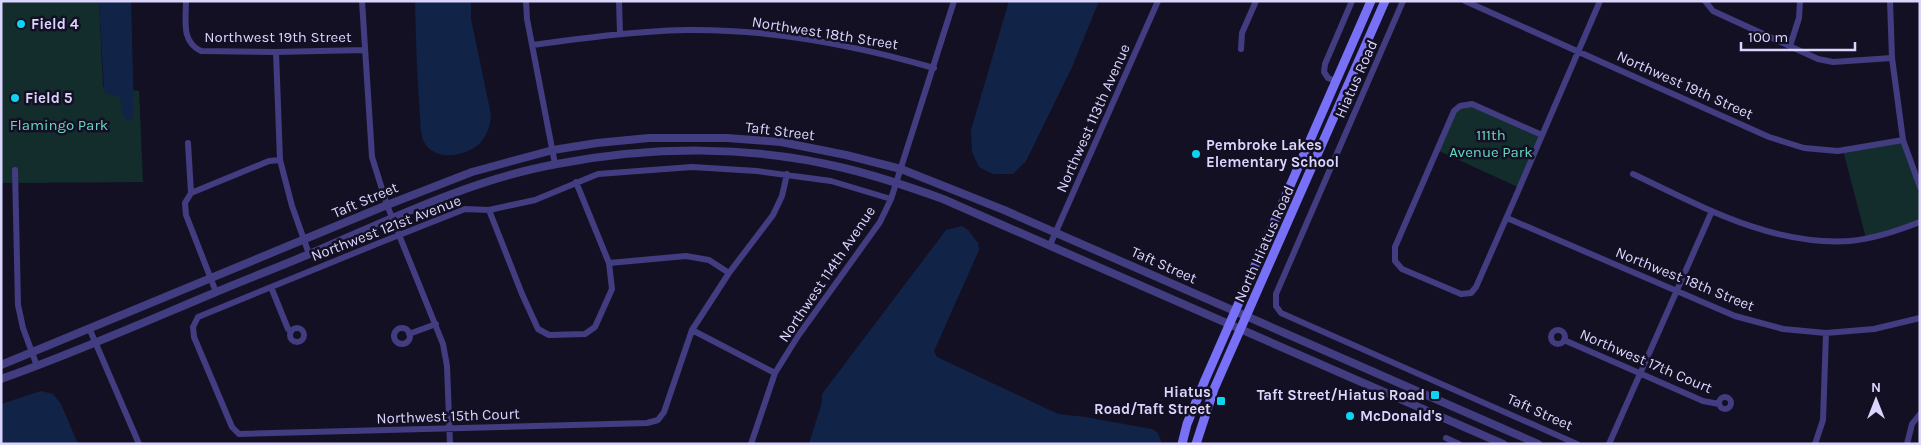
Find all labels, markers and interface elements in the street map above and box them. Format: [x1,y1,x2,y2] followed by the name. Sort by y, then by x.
[751,13,900,54] street label: Northwest 18th Street
[31,15,79,33] place label: Field 4
[15,18,27,30] marker: Field 4
[1741,20,1855,52] scale bar
[204,28,352,46] street label: Northwest 19th Street
[1748,28,1788,46] text: 100 m
[1331,37,1381,121] street label: Hiatus Road
[1052,41,1134,195] street label: Northwest 113th Avenue
[1614,47,1756,123] street label: Northwest 19th Street
[25,89,73,107] place label: Field 5
[9,92,21,104] marker: Field 5
[10,116,108,134] park label: Flamingo Park
[744,118,816,144] street label: Taft Street
[1449,126,1533,161] park label: 111th Avenue Park
[1206,136,1339,171] place label: Pembroke Lakes Elementary School
[1190,148,1202,160] marker: Pembroke Lakes Elementary School
[329,178,401,222] street label: Taft Street
[1230,183,1298,305] street label: North Hiatus Road
[308,191,464,265] street label: Northwest 121st Avenue
[775,203,879,345] street label: Northwest 114th Avenue
[1128,243,1200,288] street label: Taft Street
[1613,243,1757,315] street label: Northwest 18th Street
[1577,325,1715,397] street label: Northwest 17th Court
[1851,375,1901,425] north arrow
[1871,379,1881,396] text: N
[1094,383,1211,418] place label: Hiatus Road/Taft Street
[1257,386,1425,404] place label: Taft Street/Hiatus Road
[1429,389,1441,401] marker: Taft Street/Hiatus Road
[1504,390,1576,435] street label: Taft Street
[1215,395,1227,407] marker: Hiatus Road/Taft Street
[376,404,520,427] street label: Northwest 15th Court
[1360,407,1442,425] place label: McDonald's
[1344,410,1356,422] marker: McDonald's

